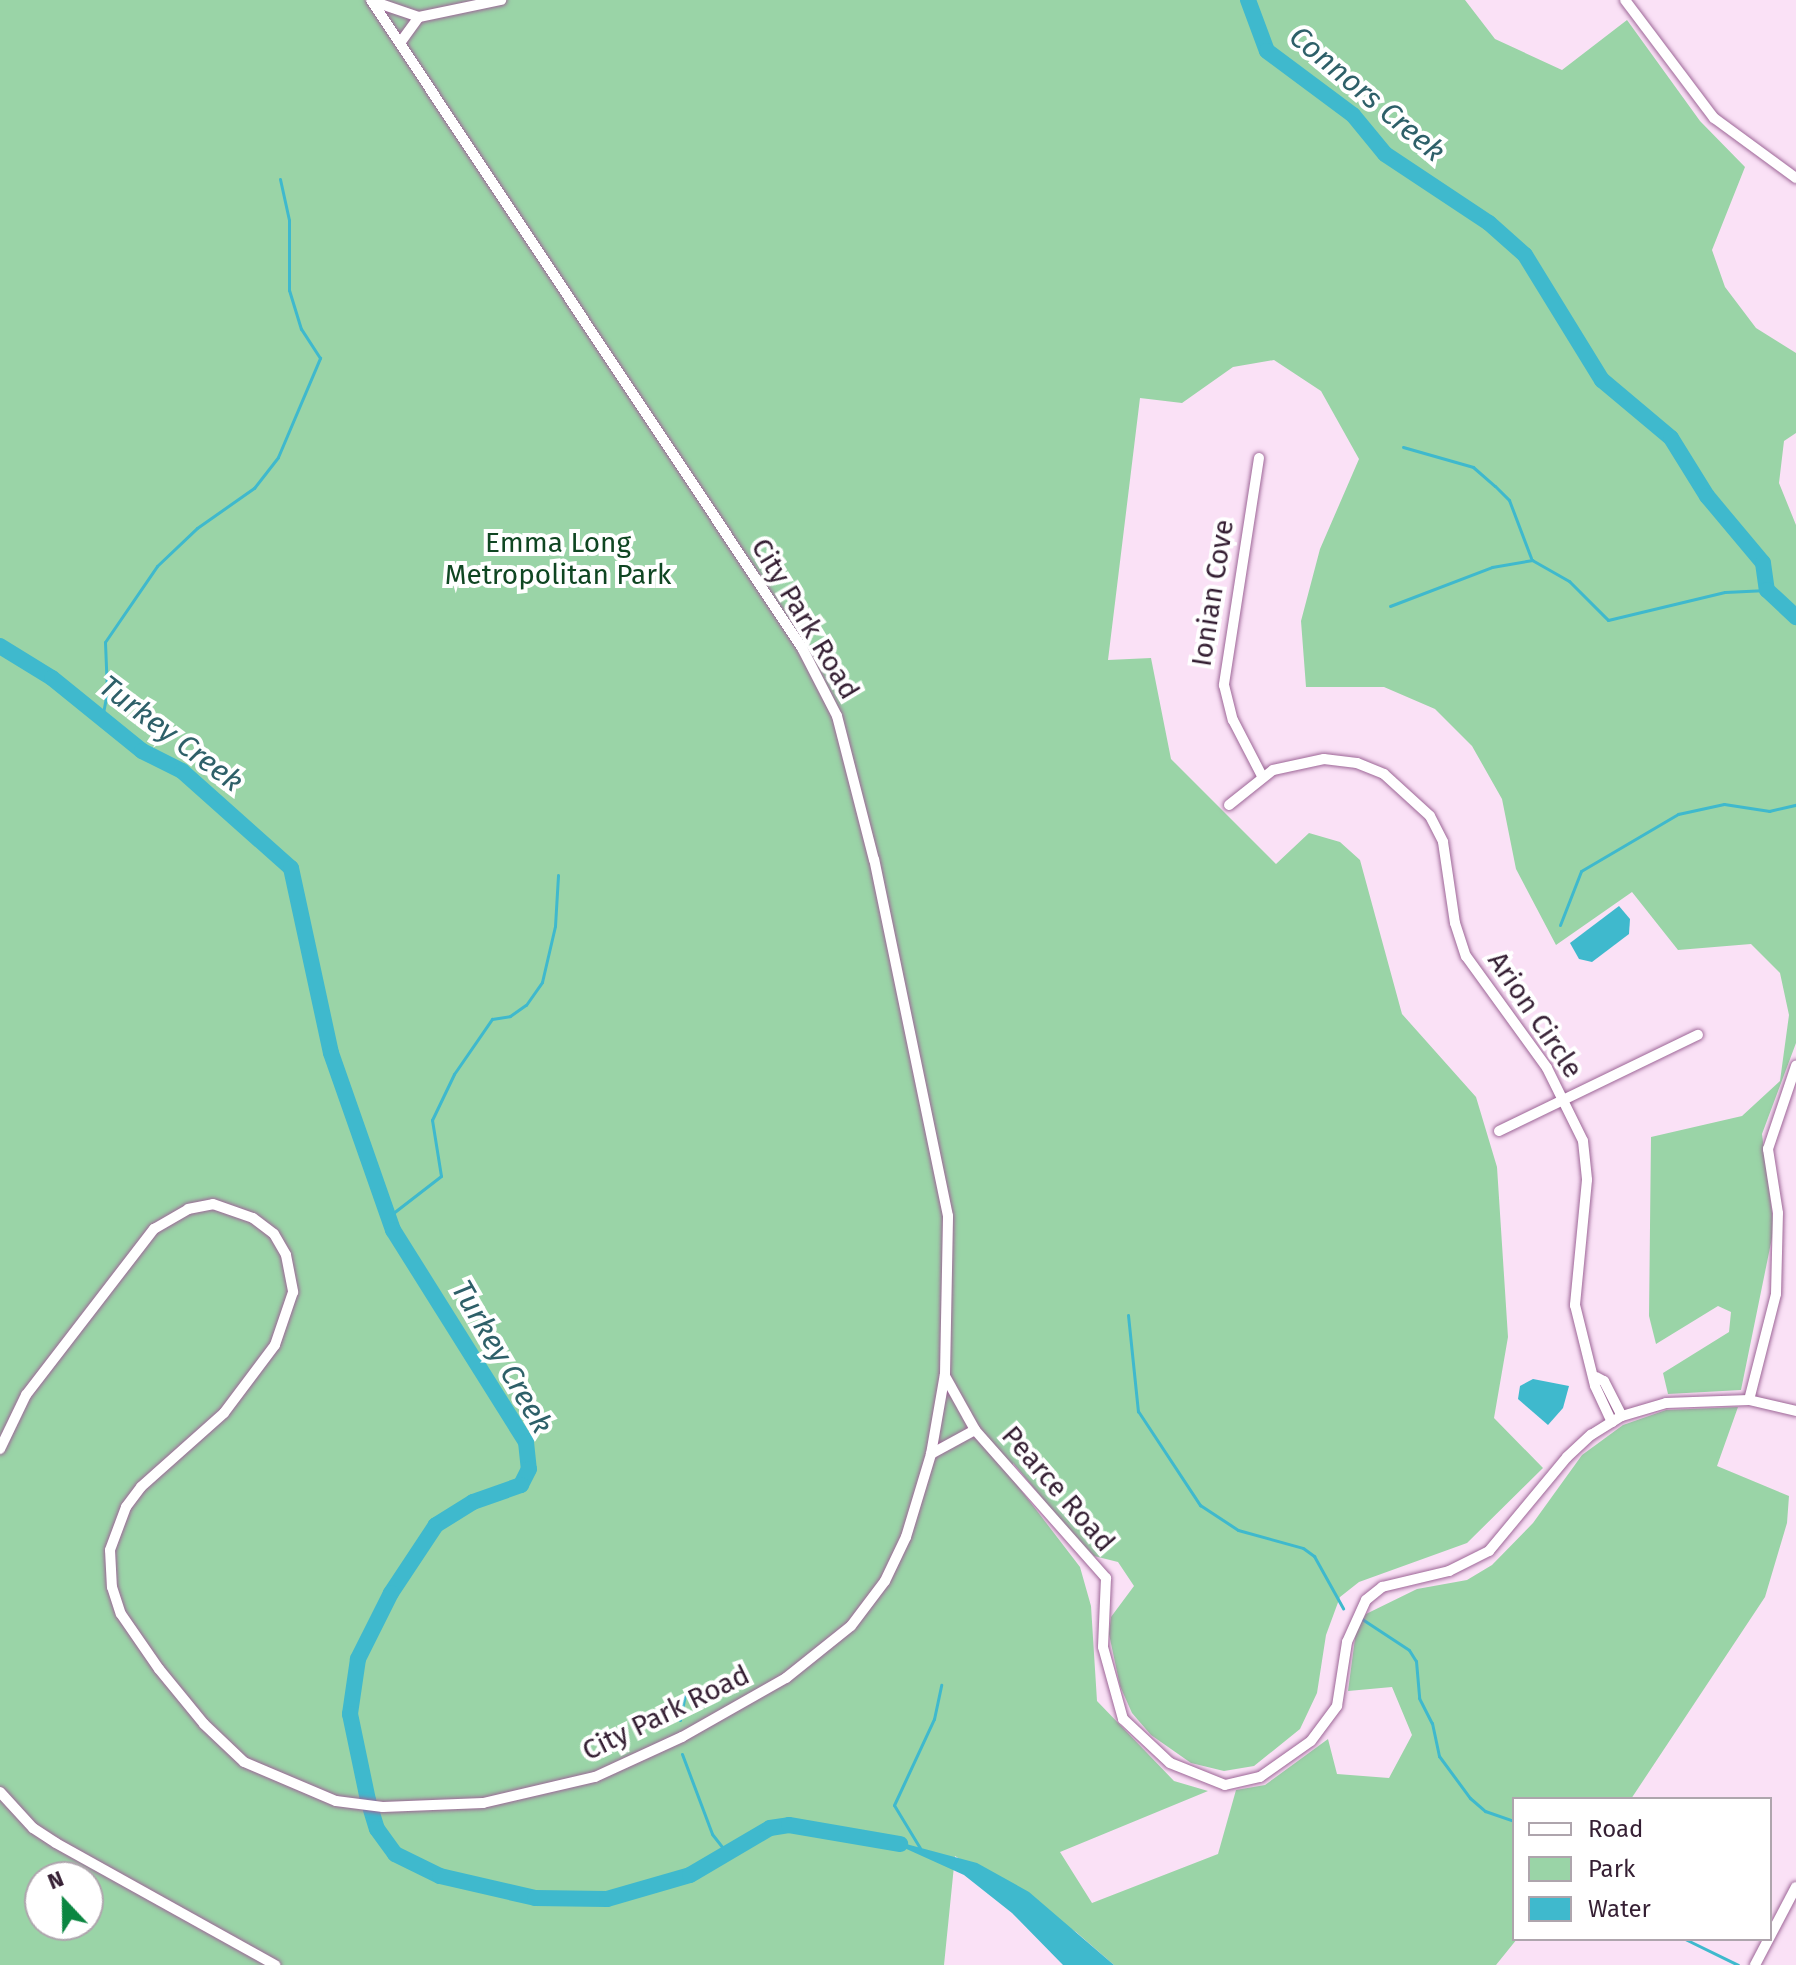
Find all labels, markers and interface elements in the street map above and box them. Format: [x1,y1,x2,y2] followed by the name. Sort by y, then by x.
[1282,18,1452,170] water label: Connors Creek
[1185,517,1241,669] street label: Ionian Cove
[445,526,671,592] park label: Emma Long Metropolitan Park
[744,532,866,706] street label: City Park Road
[92,668,250,800] water label: Turkey Creek
[1480,945,1590,1085] street label: Arion Circle
[444,1274,560,1440] water label: Turkey Creek
[994,1419,1122,1559] street label: Pearce Road
[577,1658,755,1768] street label: City Park Road
[1512,1797,1772,1941] legend
[1588,1815,1643,1843] text: Road
[1588,1855,1635,1883] text: Park
[24,1861,104,1941] north arrow
[44,1865,67,1895] text: N
[1588,1895,1651,1923] text: Water

